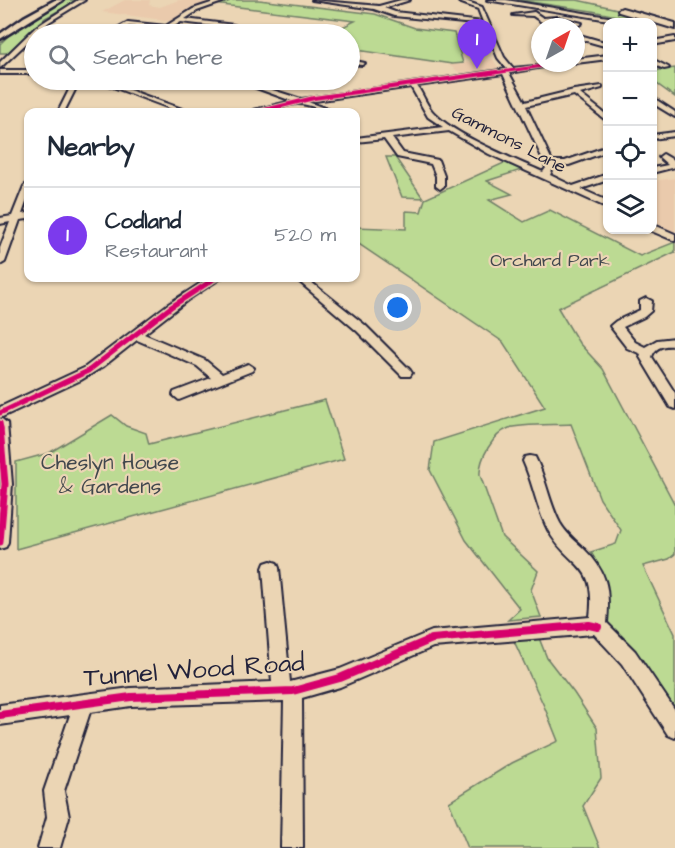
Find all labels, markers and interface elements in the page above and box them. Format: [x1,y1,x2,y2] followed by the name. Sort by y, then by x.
[531,18,585,72] north arrow
[603,18,657,234] map controls
[603,18,657,72] button: +
[458,20,496,69] pin: 1
[24,24,360,90] search box
[45,41,78,74] icon: search
[93,42,223,73] text: Search here
[603,72,657,126] button: −
[447,100,571,179] street label: Gammons Lane
[603,126,657,180] button: locate
[48,129,135,165] text: Nearby
[603,180,657,234] button: layers
[105,206,181,237] text: Codland
[66,221,69,249] text: 1
[274,221,336,249] text: 520 m
[105,237,208,265] text: Restaurant
[490,248,610,273] park label: Orchard Park
[383,293,412,322] your location
[41,448,179,501] park label: Cheslyn House & Gardens
[83,644,306,696] street label: Tunnel Wood Road

